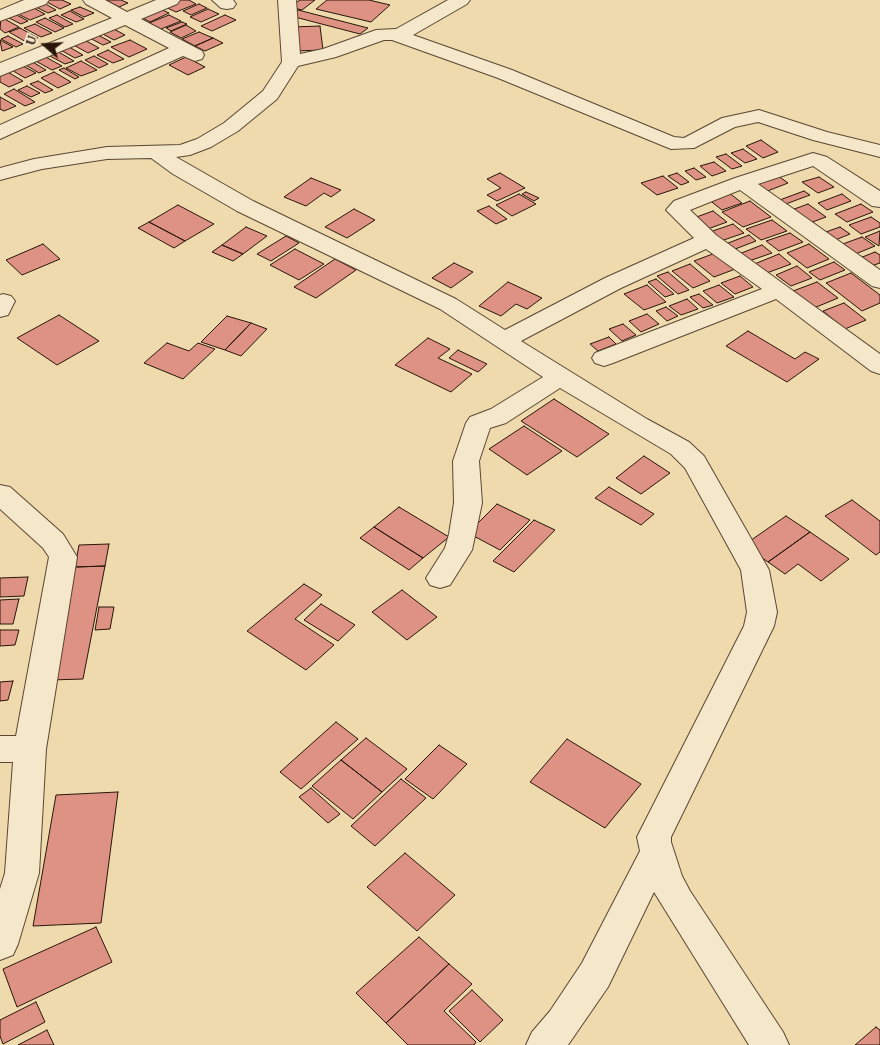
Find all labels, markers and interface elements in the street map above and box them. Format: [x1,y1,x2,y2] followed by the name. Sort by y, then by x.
[20,20,70,70] north arrow
[20,32,42,48] text: U

